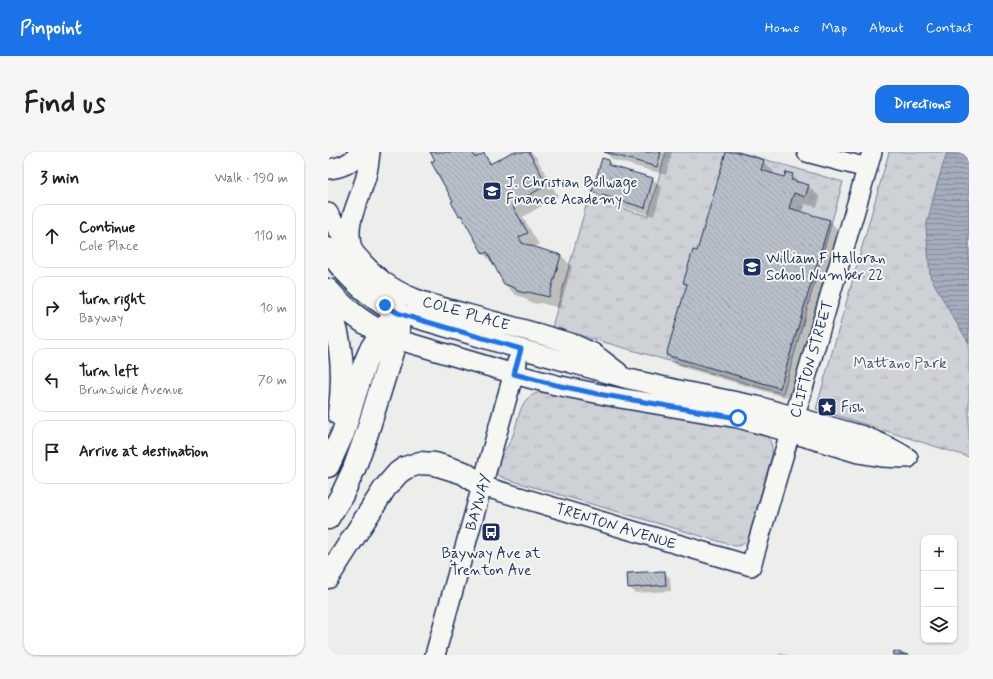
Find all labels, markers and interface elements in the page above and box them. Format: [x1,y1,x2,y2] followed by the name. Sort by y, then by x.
[20,16,82,41] text: Pinpoint
[765,19,799,37] text: Home
[821,19,847,37] text: Map
[869,19,904,37] text: About
[926,19,973,37] text: Contact
[875,85,969,123] button: Directions
[24,86,105,123] text: Find us
[40,167,79,189] text: 3 min
[215,170,288,187] text: Walk · 190 m
[506,173,638,210] place label: J. Christian Bollwage Finance Academy
[481,180,503,202] school or university icon: J. Christian Bollwage Finance Academy
[79,218,135,238] text: Continue
[41,225,63,247] icon: ahead
[254,228,287,245] text: 110 m
[79,238,139,255] text: Cole Place
[766,249,886,286] place label: William F Halloran School Number 22
[741,256,763,278] school or university icon: William F Halloran School Number 22
[79,290,146,310] text: Turn right
[420,292,512,336] street label: COLE PLACE
[376,296,394,314] route end
[41,297,63,319] icon: right
[786,298,838,421] street label: CLIFTON STREET
[260,300,287,317] text: 10 m
[79,310,123,327] text: Bayway
[854,354,947,374] park label: Mattano Park
[79,362,139,382] text: Turn left
[41,369,63,391] icon: left
[258,372,287,389] text: 70 m
[79,382,183,399] text: Brunswick Avenue
[816,396,838,418] place icon: Fish
[841,398,865,418] place label: Fish
[729,409,747,427] route start
[41,441,63,463] icon: arrive
[79,442,208,462] text: Arrive at destination
[461,471,497,533] street label: BAYWAY
[553,499,679,555] street label: TRENTON AVENUE
[480,521,502,543] bus stop icon: Bayway Ave at Trenton Ave
[921,535,957,643] map controls
[921,535,957,571] button: +
[441,544,541,581] place label: Bayway Ave at Trenton Ave
[921,571,957,607] button: −
[921,607,957,643] button: layers

